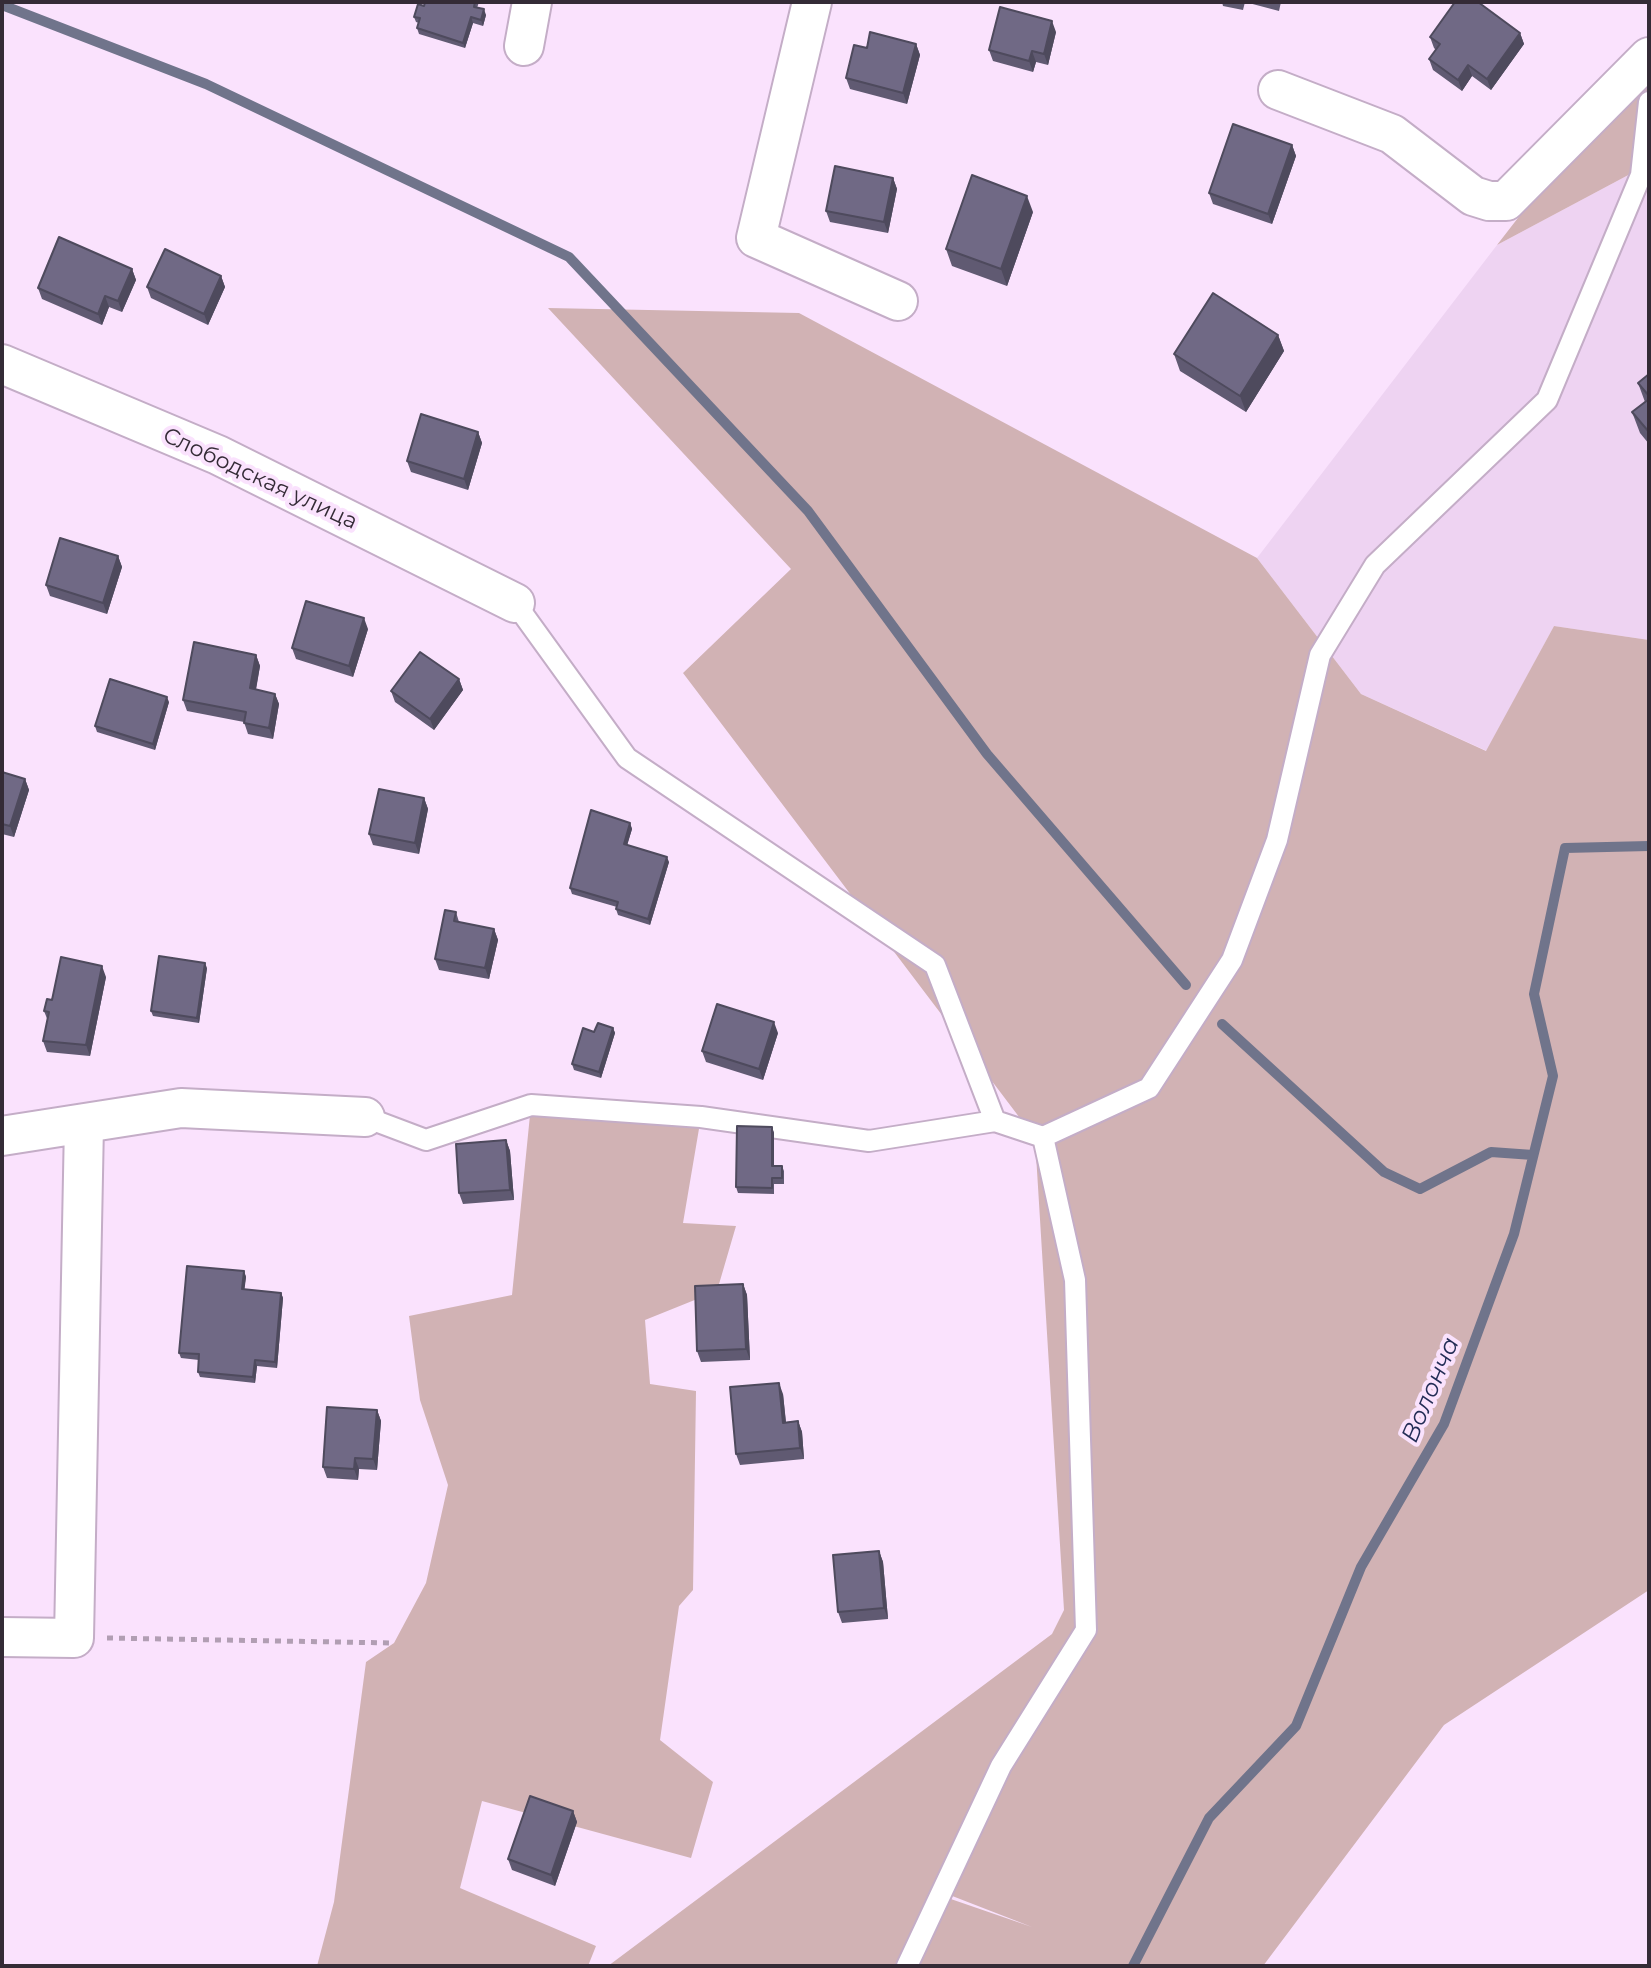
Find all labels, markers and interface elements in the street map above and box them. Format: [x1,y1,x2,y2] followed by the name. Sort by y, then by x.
[159,422,361,536] street label: Слободская улица
[1396,1333,1466,1447] water label: Волонча

